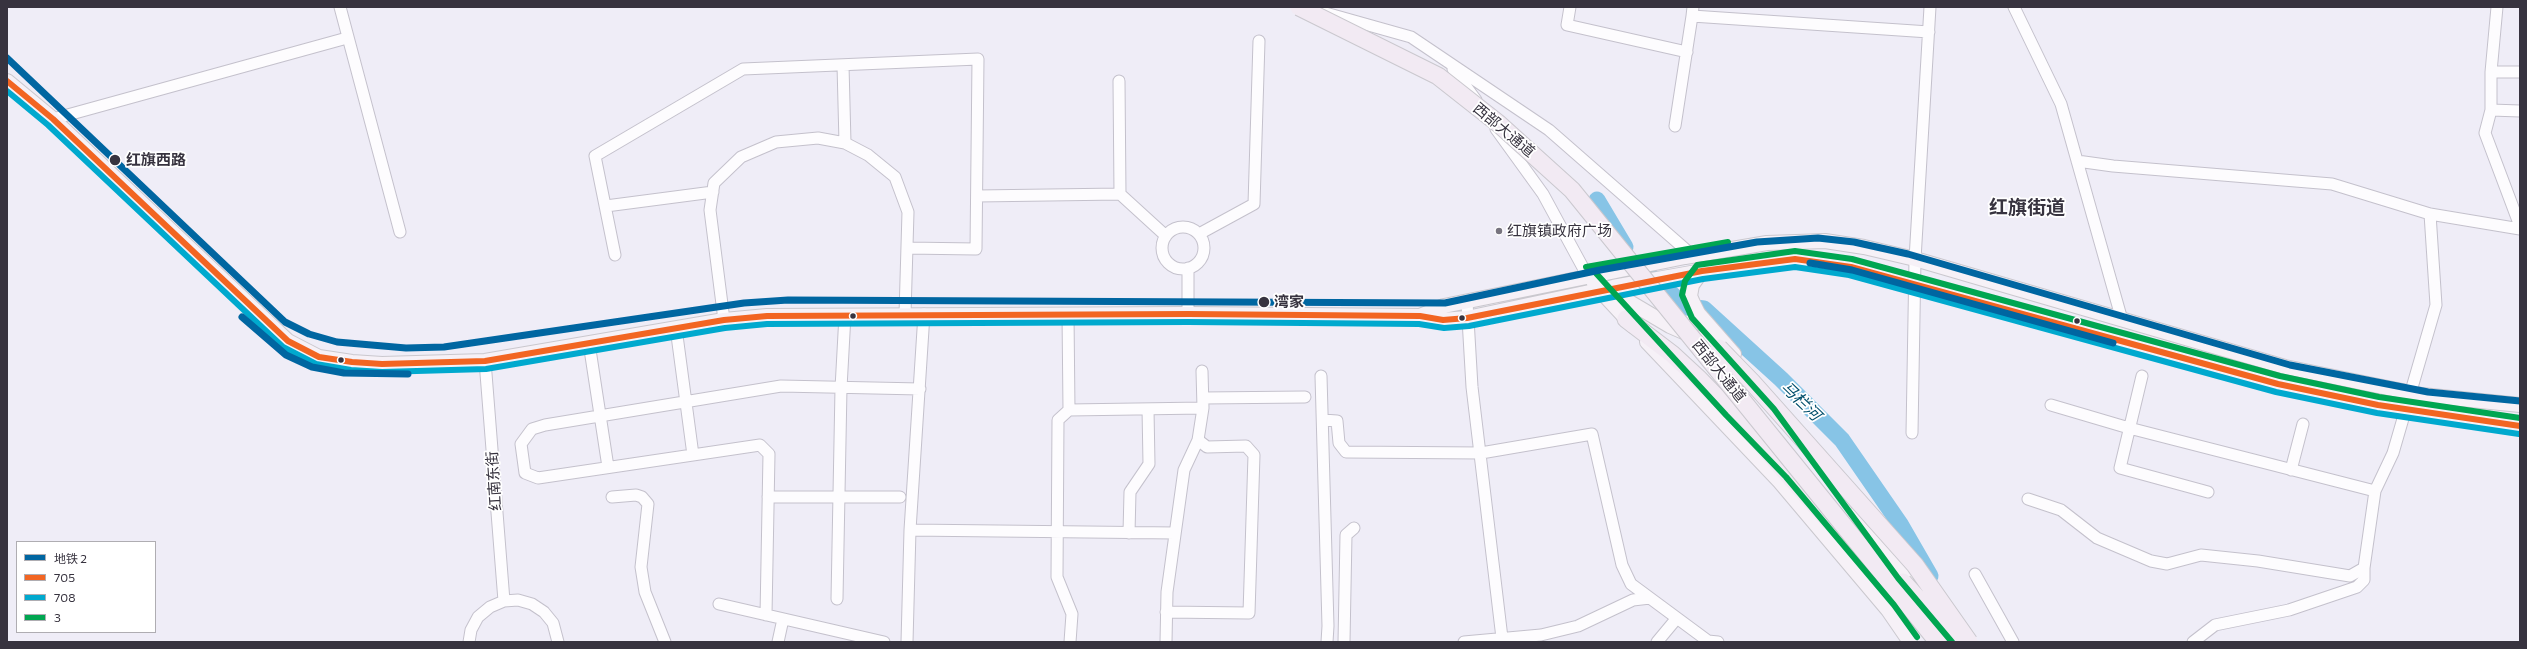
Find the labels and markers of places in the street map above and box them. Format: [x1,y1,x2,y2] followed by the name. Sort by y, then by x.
[126,151,186,169] place label: 红旗西路
[108,153,122,167] marker: 红旗西路
[1507,222,1612,240] place label: 红旗镇政府广场
[1494,226,1504,236] marker: 红旗镇政府广场
[1274,293,1304,311] place label: 湾家
[1257,295,1271,309] marker: 湾家
[848,311,858,321] unlabelled marker
[1457,313,1467,323] unlabelled marker
[2072,316,2082,326] unlabelled marker
[336,355,346,365] unlabelled marker

